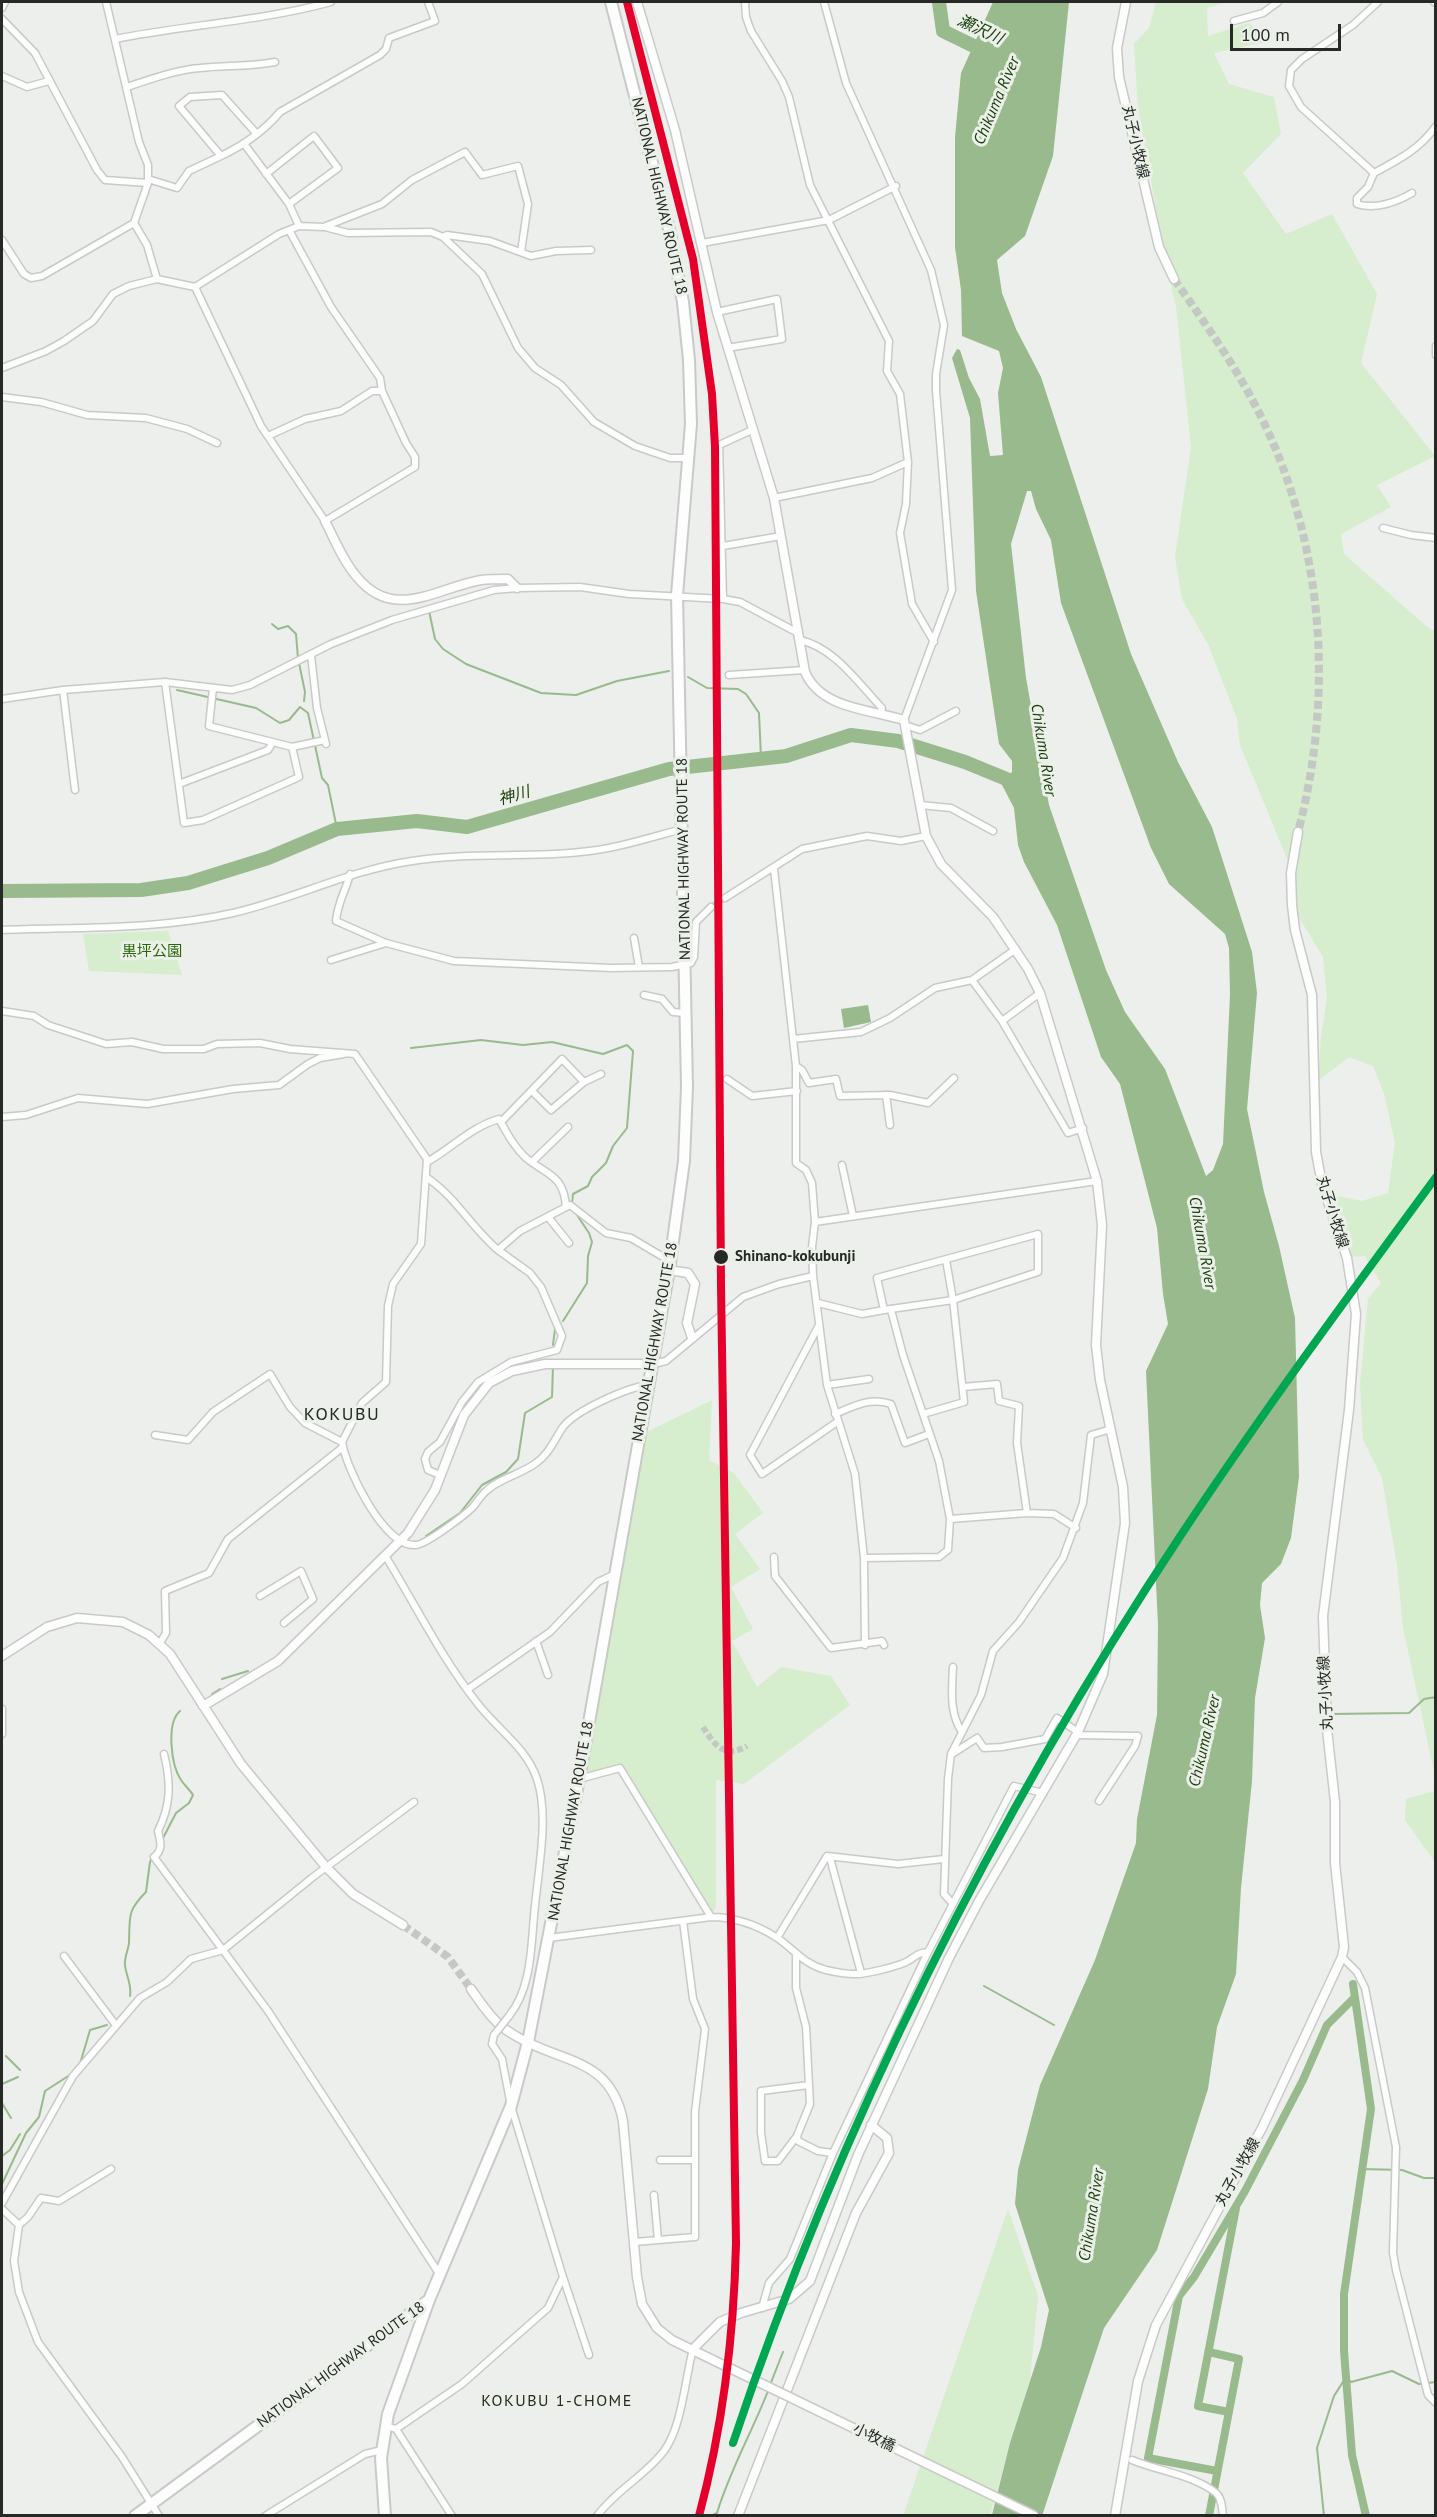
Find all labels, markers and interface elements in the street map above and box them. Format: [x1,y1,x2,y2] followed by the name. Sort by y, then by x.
[954,11,1006,49] water label: 瀬沢川
[1233,12,1344,50] scale bar
[1241,23,1290,46] text: 100 m
[970,54,1024,148] water label: Chikuma River
[627,95,691,297] street label: NATIONAL HIGHWAY ROUTE 18
[1118,103,1152,181] street label: 丸子小牧線
[1026,702,1060,798] water label: Chikuma River
[673,758,695,960] street label: NATIONAL HIGHWAY ROUTE 18
[496,782,532,810] water label: 神川
[122,943,182,961] park label: 黒坪公園
[1312,1174,1352,1250] street label: 丸子小牧線
[1184,1195,1220,1291] water label: Chikuma River
[629,1241,681,1443] street label: NATIONAL HIGHWAY ROUTE 18
[712,1248,730,1266] marker: Shinano-kokubunji
[735,1248,855,1266] place label: Shinano-kokubunji
[304,1404,380,1426] district label: KOKUBU
[1315,1655,1337,1731] street label: 丸子小牧線
[1185,1693,1225,1789] water label: Chikuma River
[545,1720,597,1922] street label: NATIONAL HIGHWAY ROUTE 18
[1212,2135,1264,2209] street label: 丸子小牧線
[1075,2167,1109,2263] water label: Chikuma River
[254,2298,428,2432] street label: NATIONAL HIGHWAY ROUTE 18
[481,2391,633,2411] district label: KOKUBU 1-CHOME
[850,2420,898,2456] street label: 小牧橋

